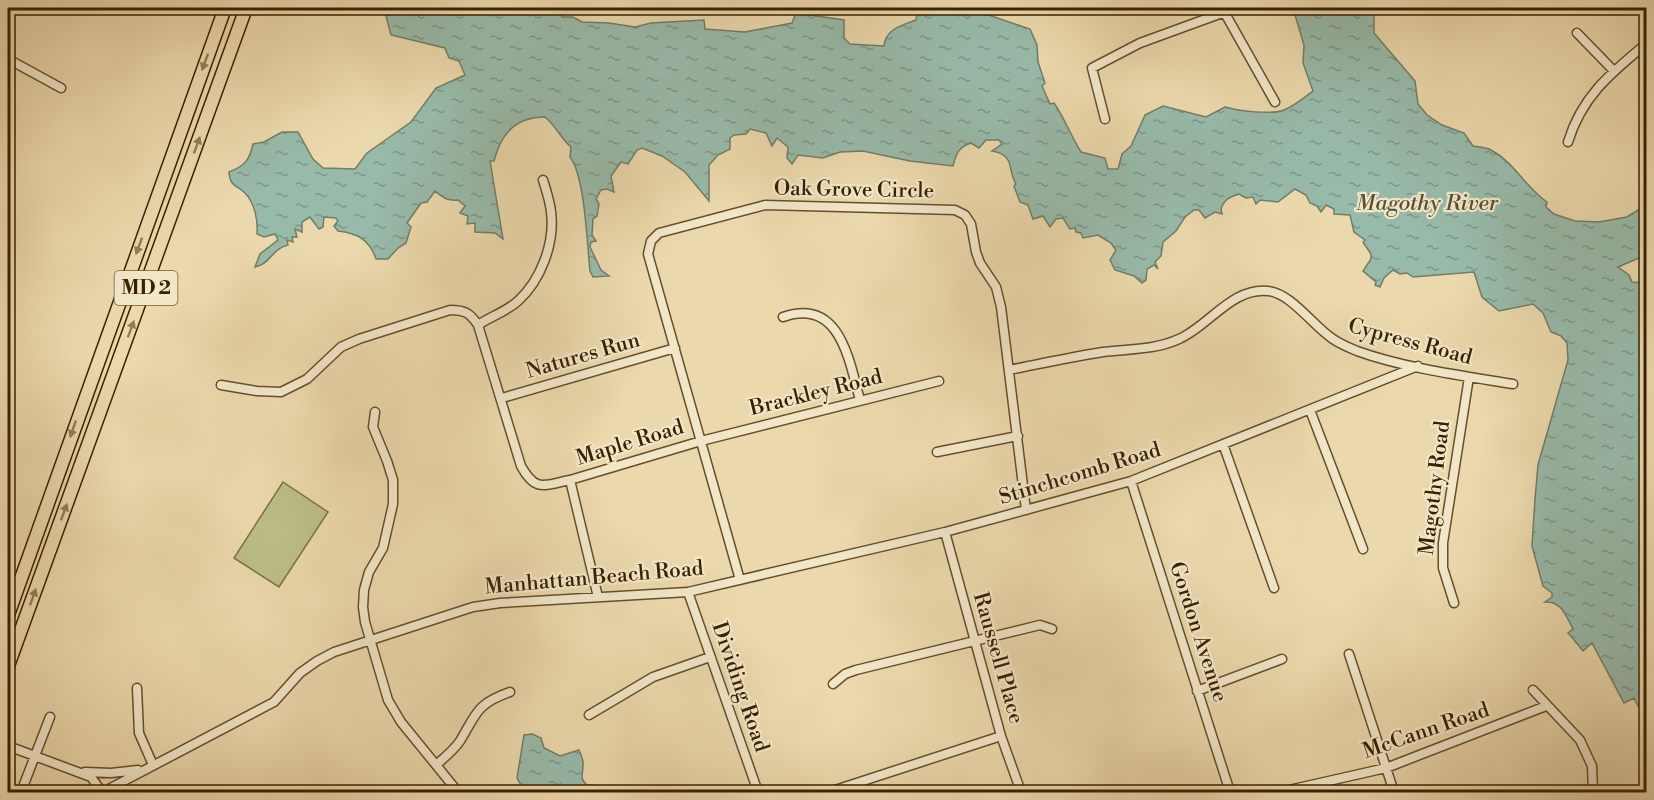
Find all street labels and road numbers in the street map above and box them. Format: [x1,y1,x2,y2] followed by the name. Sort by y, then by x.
[774,176,934,204] street label: Oak Grove Circle
[114,271,178,305] road number: MD 2
[1345,313,1475,371] street label: Cypress Road
[523,327,643,385] street label: Natures Run
[746,364,885,422] street label: Brackley Road
[573,414,687,472] street label: Maple Road
[1414,419,1456,557] street label: Magothy Road
[996,437,1164,511] street label: Stinchcomb Road
[484,555,705,601] street label: Manhattan Beach Road
[1163,559,1233,705] street label: Gordon Avenue
[967,589,1029,727] street label: Raussell Place
[706,619,774,756] street label: Dividing Road
[1359,697,1493,765] street label: McCann Road

